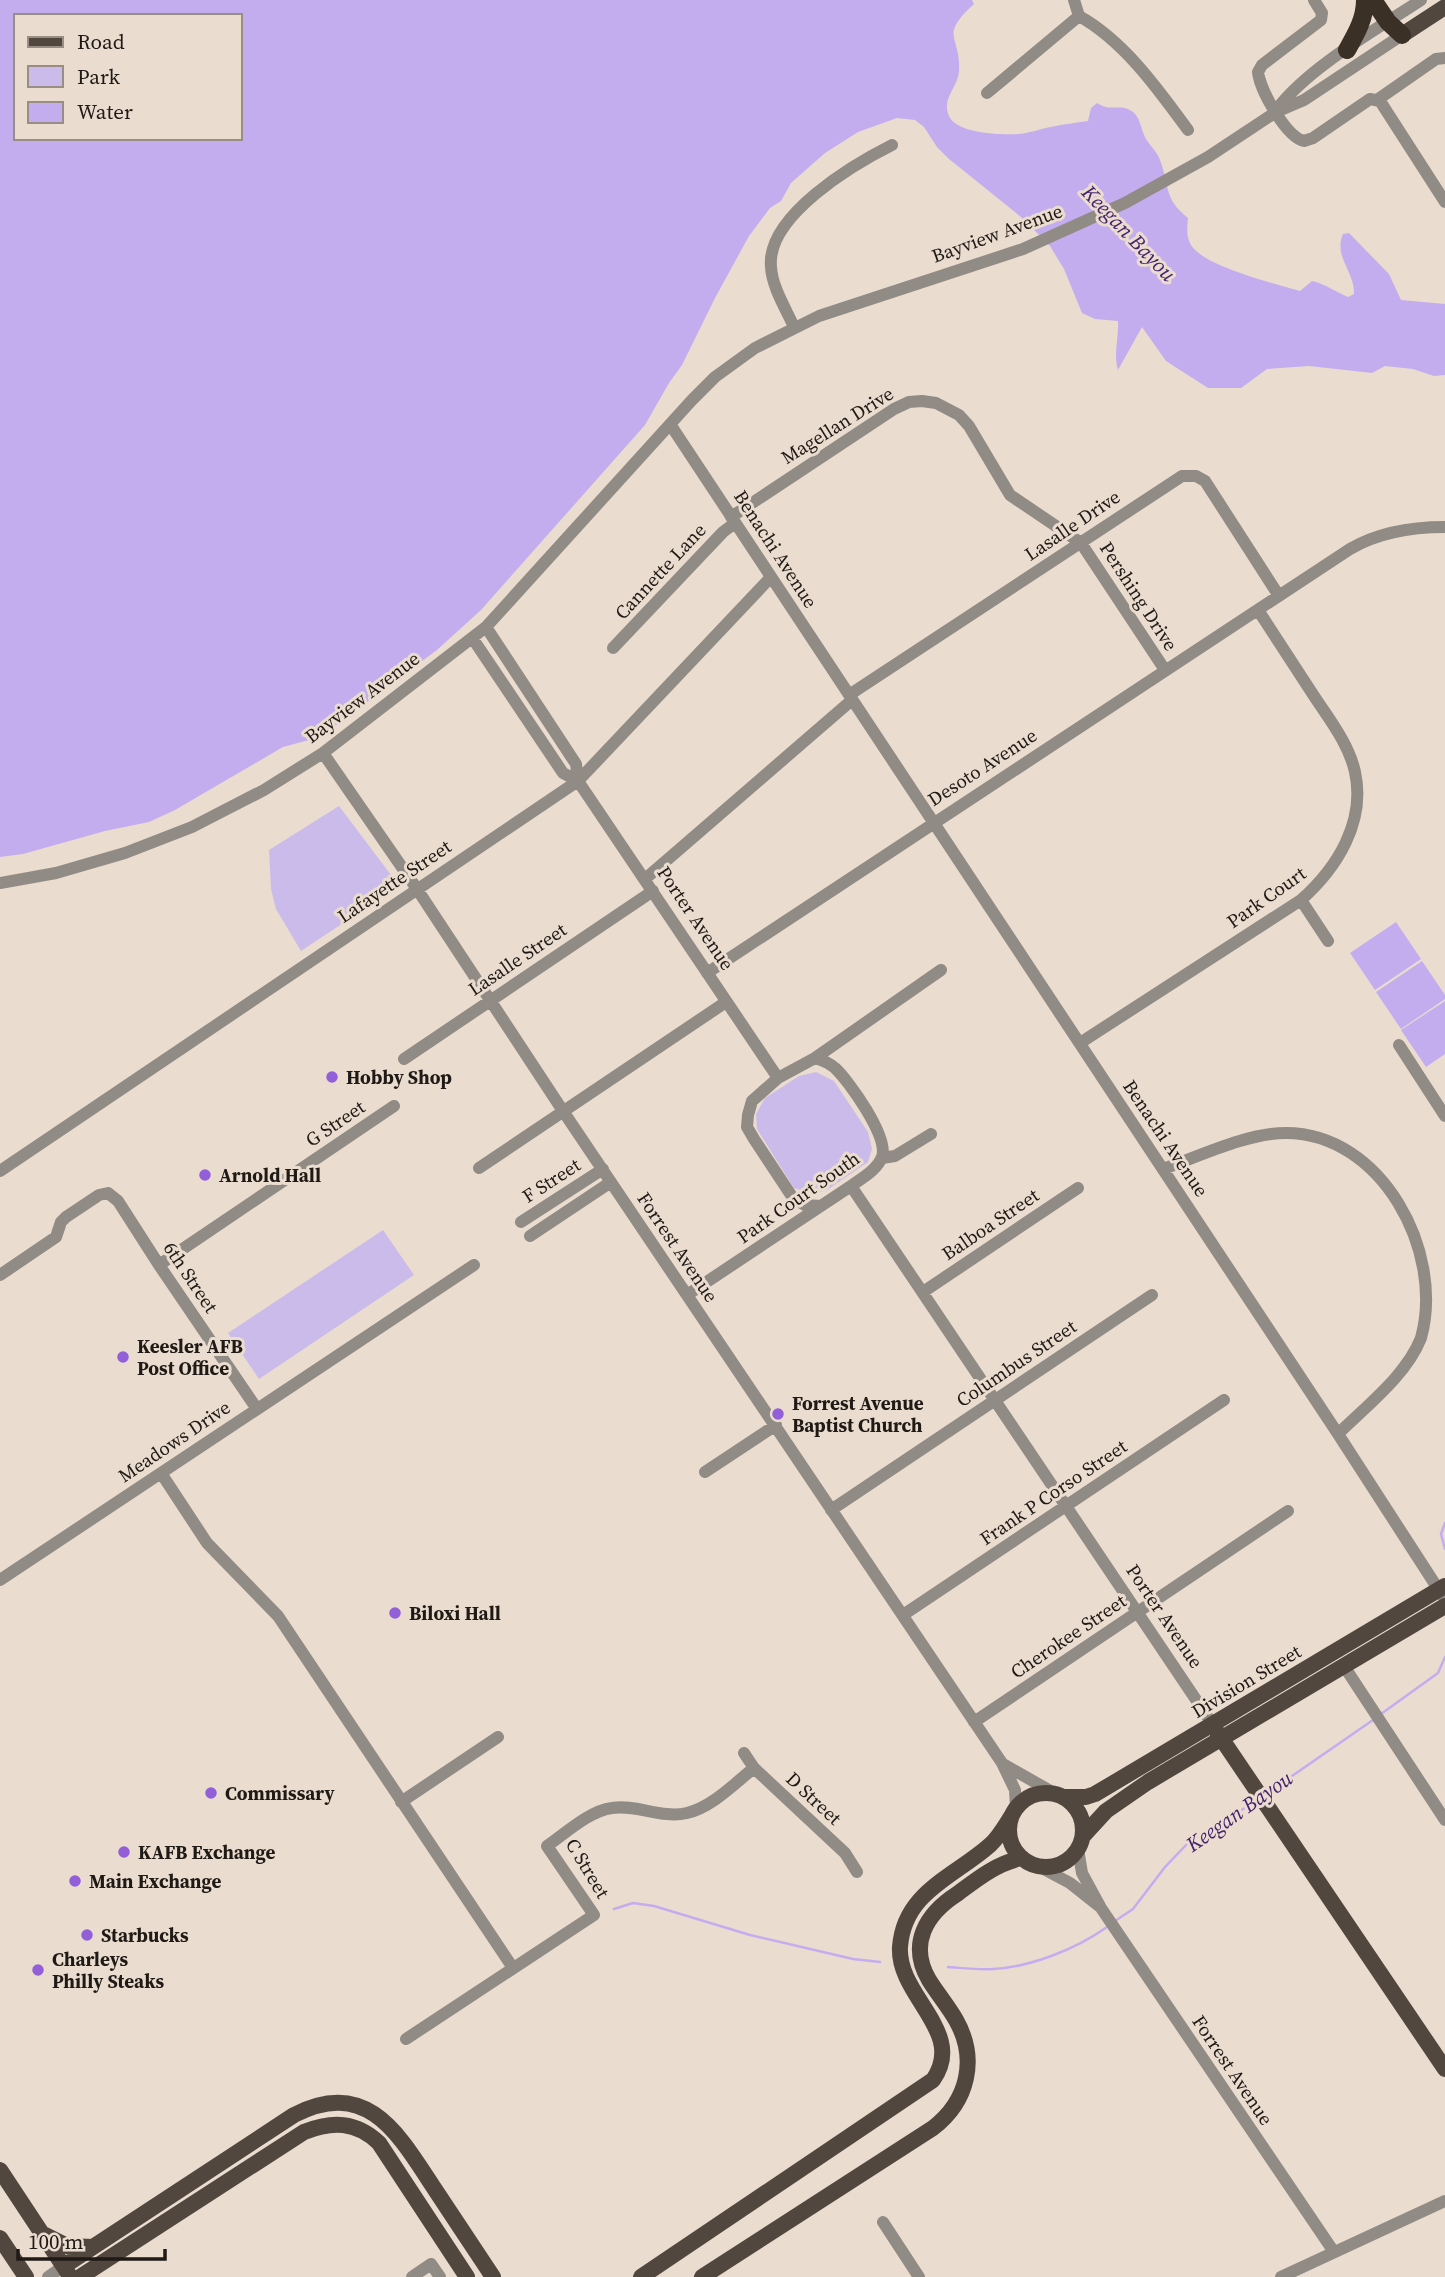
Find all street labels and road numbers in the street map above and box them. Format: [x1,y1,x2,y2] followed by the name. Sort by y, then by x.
[928,197,1066,269] street label: Bayview Avenue
[776,380,898,470] street label: Magellan Drive
[1019,483,1125,567] street label: Lasalle Drive
[728,485,824,613] street label: Benachi Avenue
[609,517,711,625] street label: Cannette Lane
[1094,536,1184,656] street label: Pershing Drive
[299,645,425,749] street label: Bayview Avenue
[922,722,1042,812] street label: Desoto Avenue
[332,833,457,929] street label: Lafayette Street
[1221,860,1312,934] street label: Park Court
[652,861,740,975] street label: Porter Avenue
[463,916,572,1002] street label: Lasalle Street
[1117,1074,1215,1202] street label: Benachi Avenue
[300,1093,371,1152] street label: G Street
[731,1145,865,1249] street label: Park Court South
[517,1151,586,1208] street label: F Street
[936,1181,1044,1266] street label: Balboa Street
[632,1187,724,1307] street label: Forrest Avenue
[158,1236,225,1318] street label: 6th Street
[951,1313,1082,1413] street label: Columbus Street
[113,1394,235,1488] street label: Meadows Drive
[974,1433,1132,1551] street label: Frank P Corso Street
[1121,1559,1209,1673] street label: Porter Avenue
[1005,1587,1132,1684] street label: Cherokee Street
[1186,1638,1306,1724] street label: Division Street
[781,1766,848,1831] street label: D Street
[560,1833,616,1903] street label: C Street
[1187,2010,1279,2130] street label: Forrest Avenue

